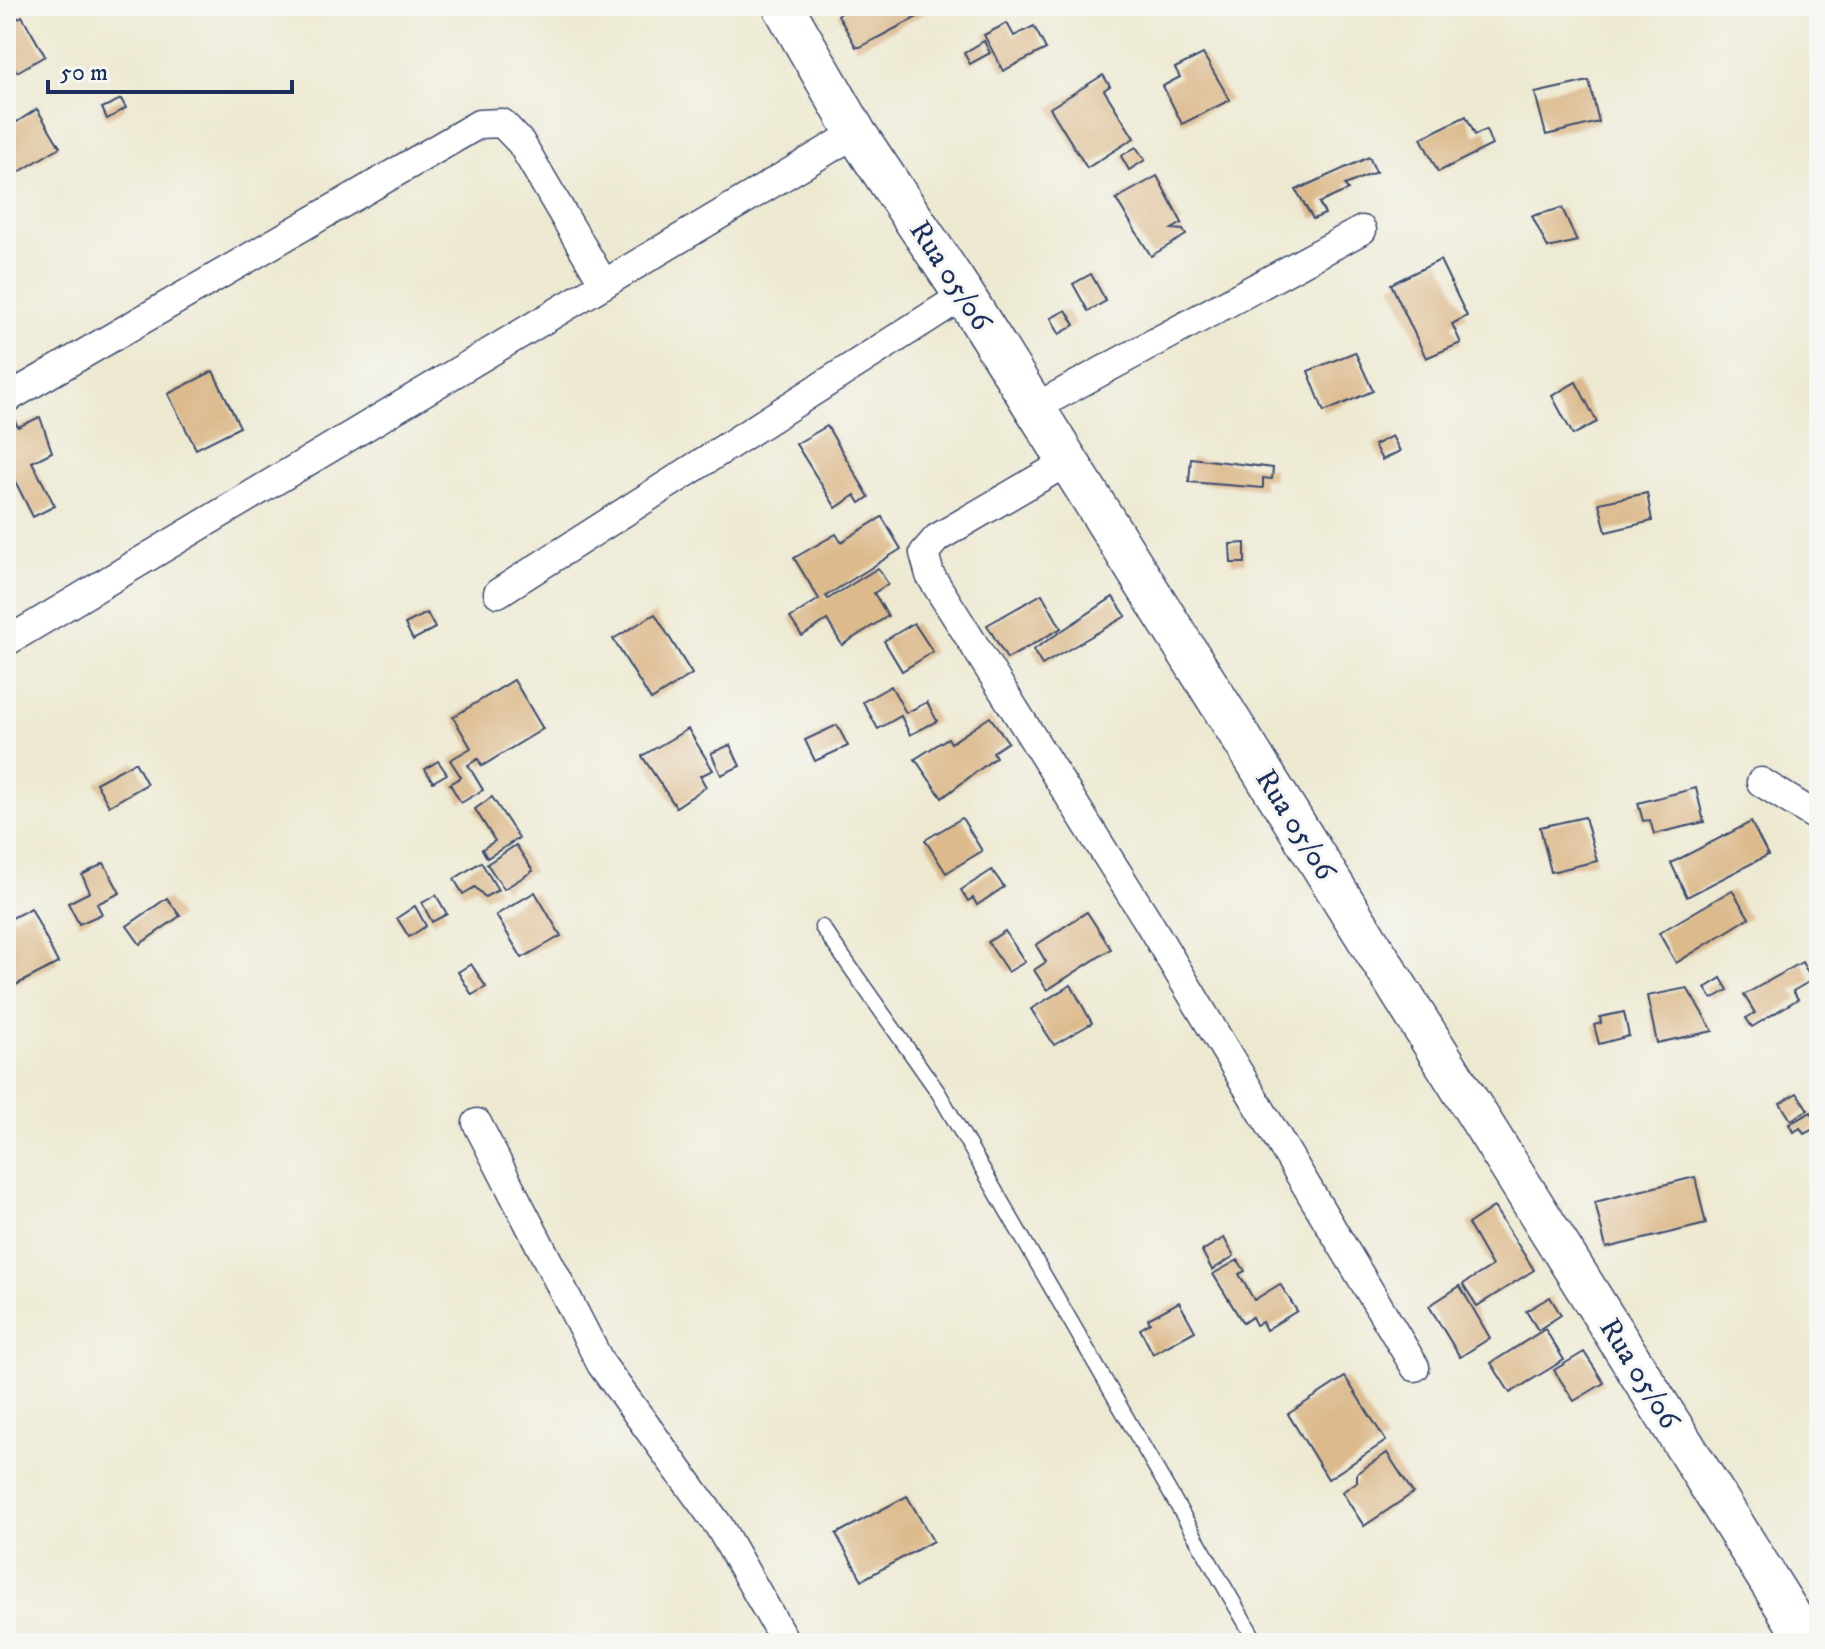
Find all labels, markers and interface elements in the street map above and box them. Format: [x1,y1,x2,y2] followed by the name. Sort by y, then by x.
[48,44,292,94] scale bar
[60,58,108,88] text: 50 m
[901,214,1000,339] street label: Rua 05/06
[1246,763,1344,889] street label: Rua 05/06
[1590,1312,1688,1438] street label: Rua 05/06

